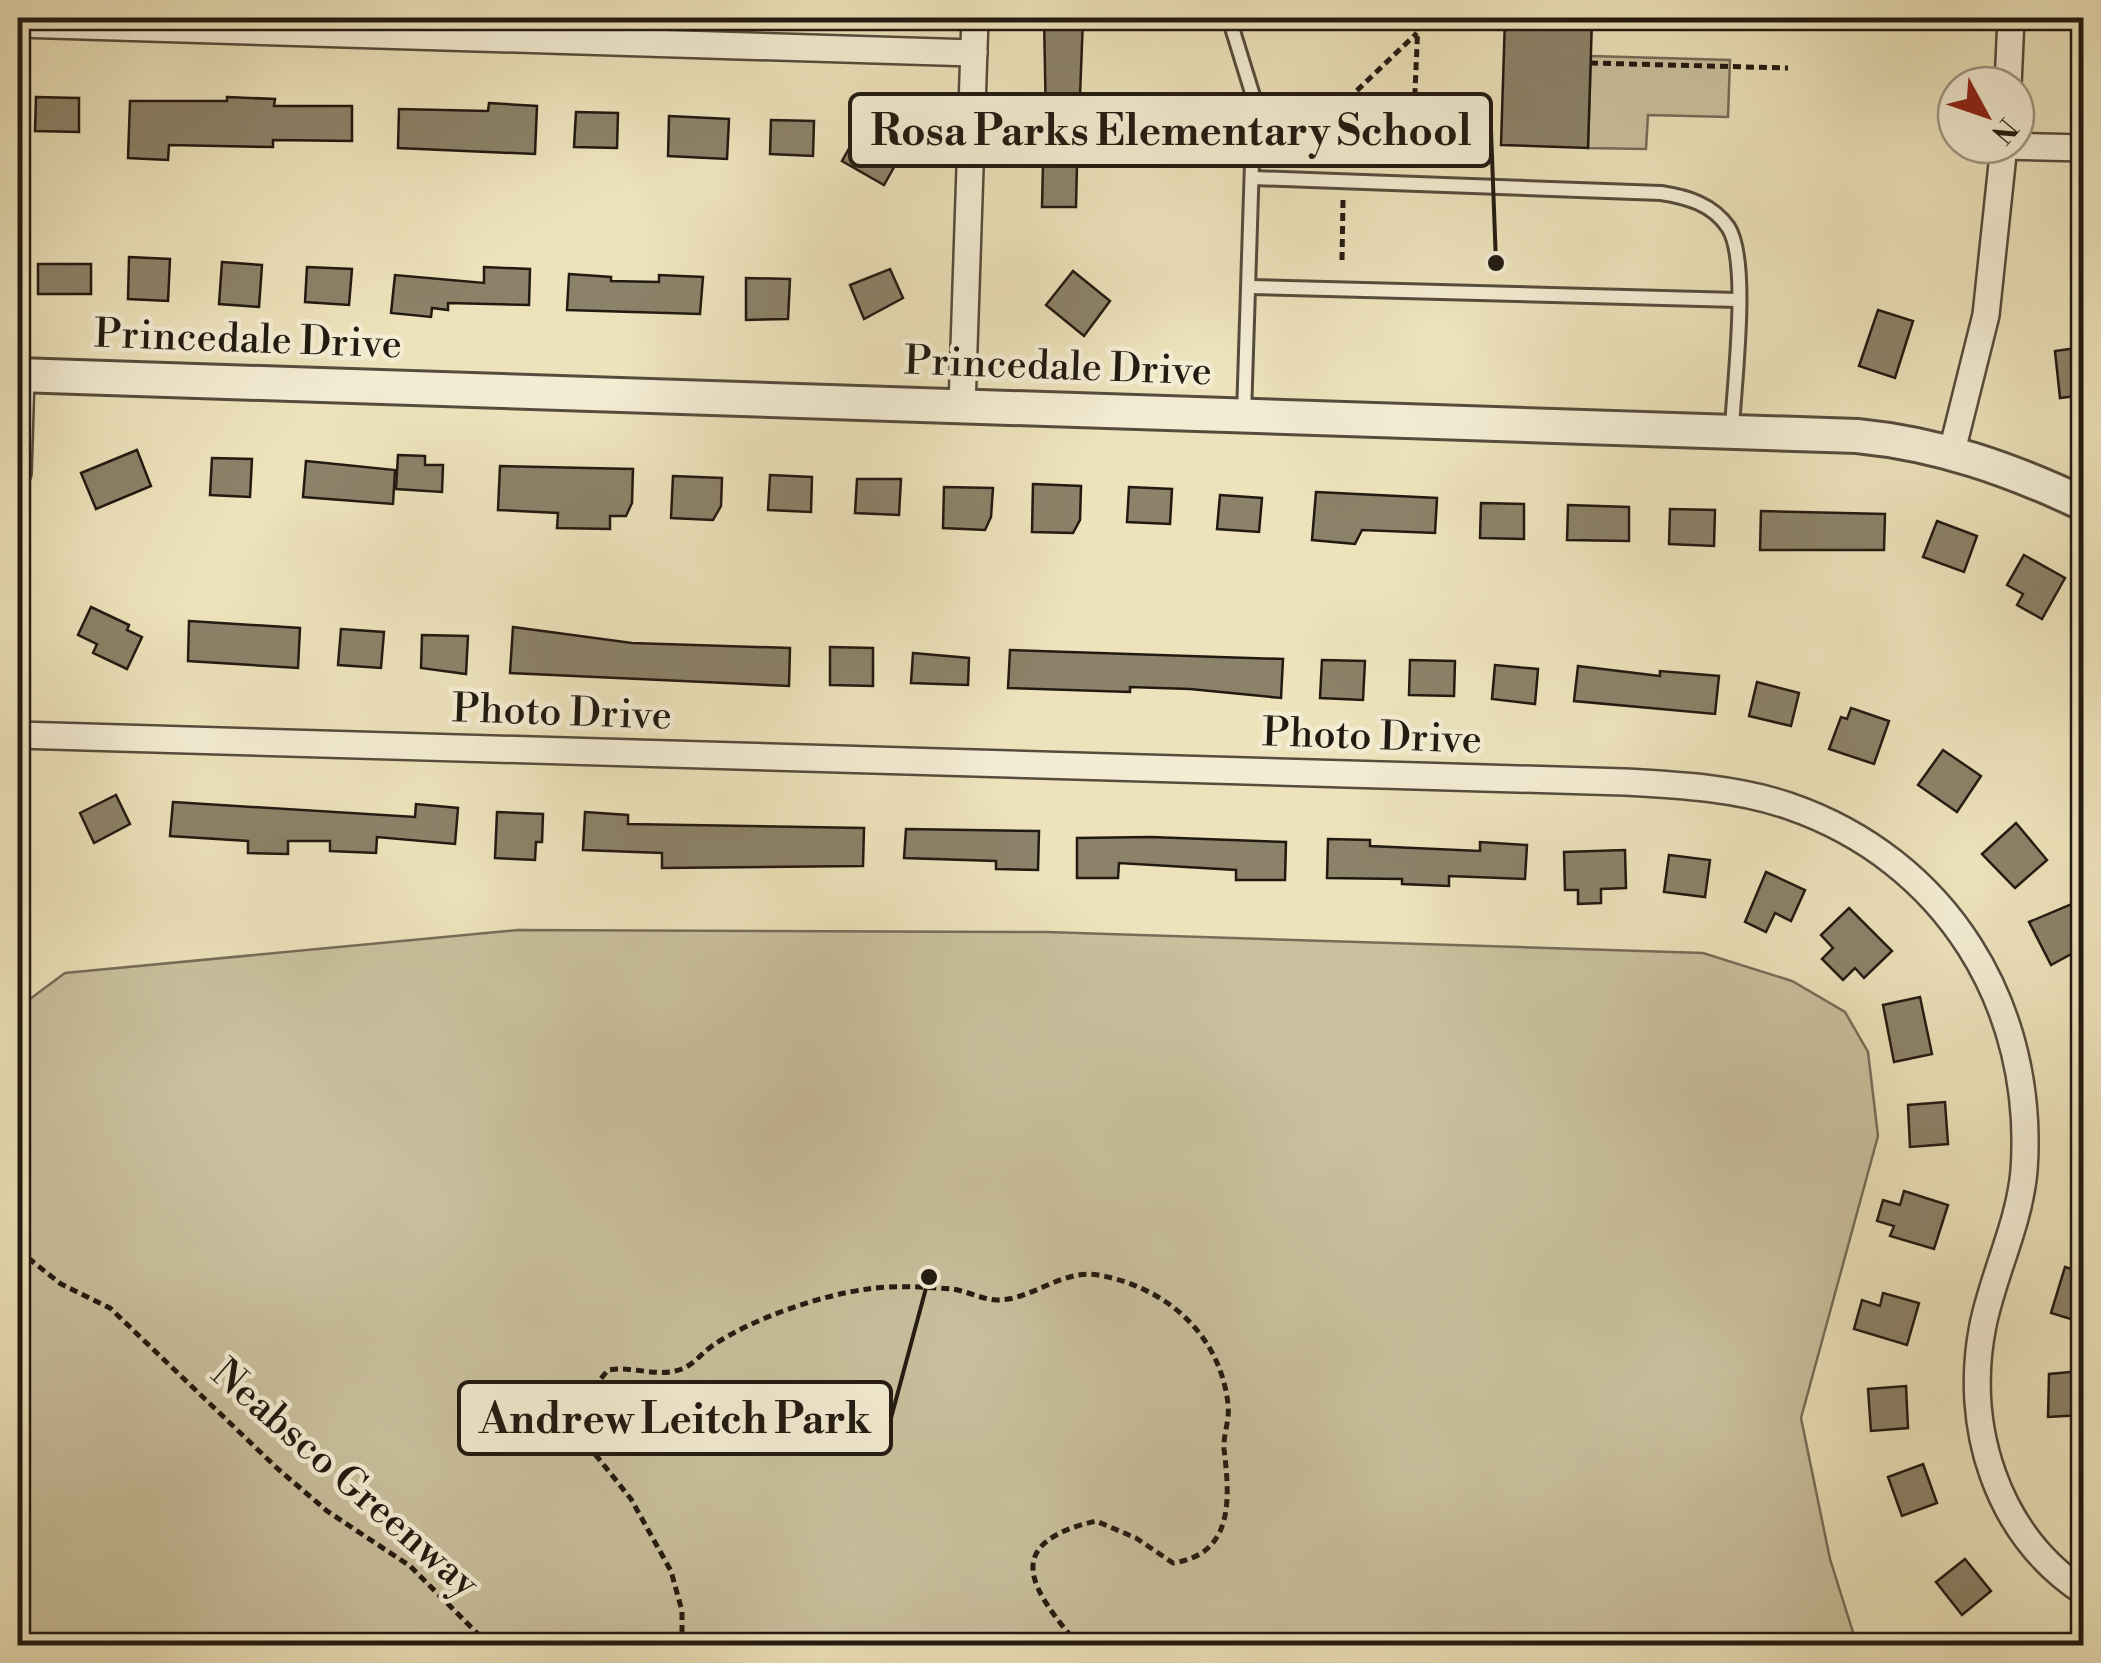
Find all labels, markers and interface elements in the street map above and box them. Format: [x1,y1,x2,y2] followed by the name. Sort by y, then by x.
[1936,65,2036,165] north arrow
[850,94,1491,166] callout: Rosa Parks Elementary School
[870,106,1472,159] text: Rosa Parks Elementary School
[1983,110,2025,150] text: N
[93,310,403,370] street label: Princedale Drive
[903,337,1213,397] street label: Princedale Drive
[451,684,673,742] street label: Photo Drive
[1261,708,1483,766] street label: Photo Drive
[200,1349,490,1610] street label: Neabsco Greenway
[459,1382,891,1454] callout: Andrew Leitch Park
[478,1394,872,1447] text: Andrew Leitch Park

